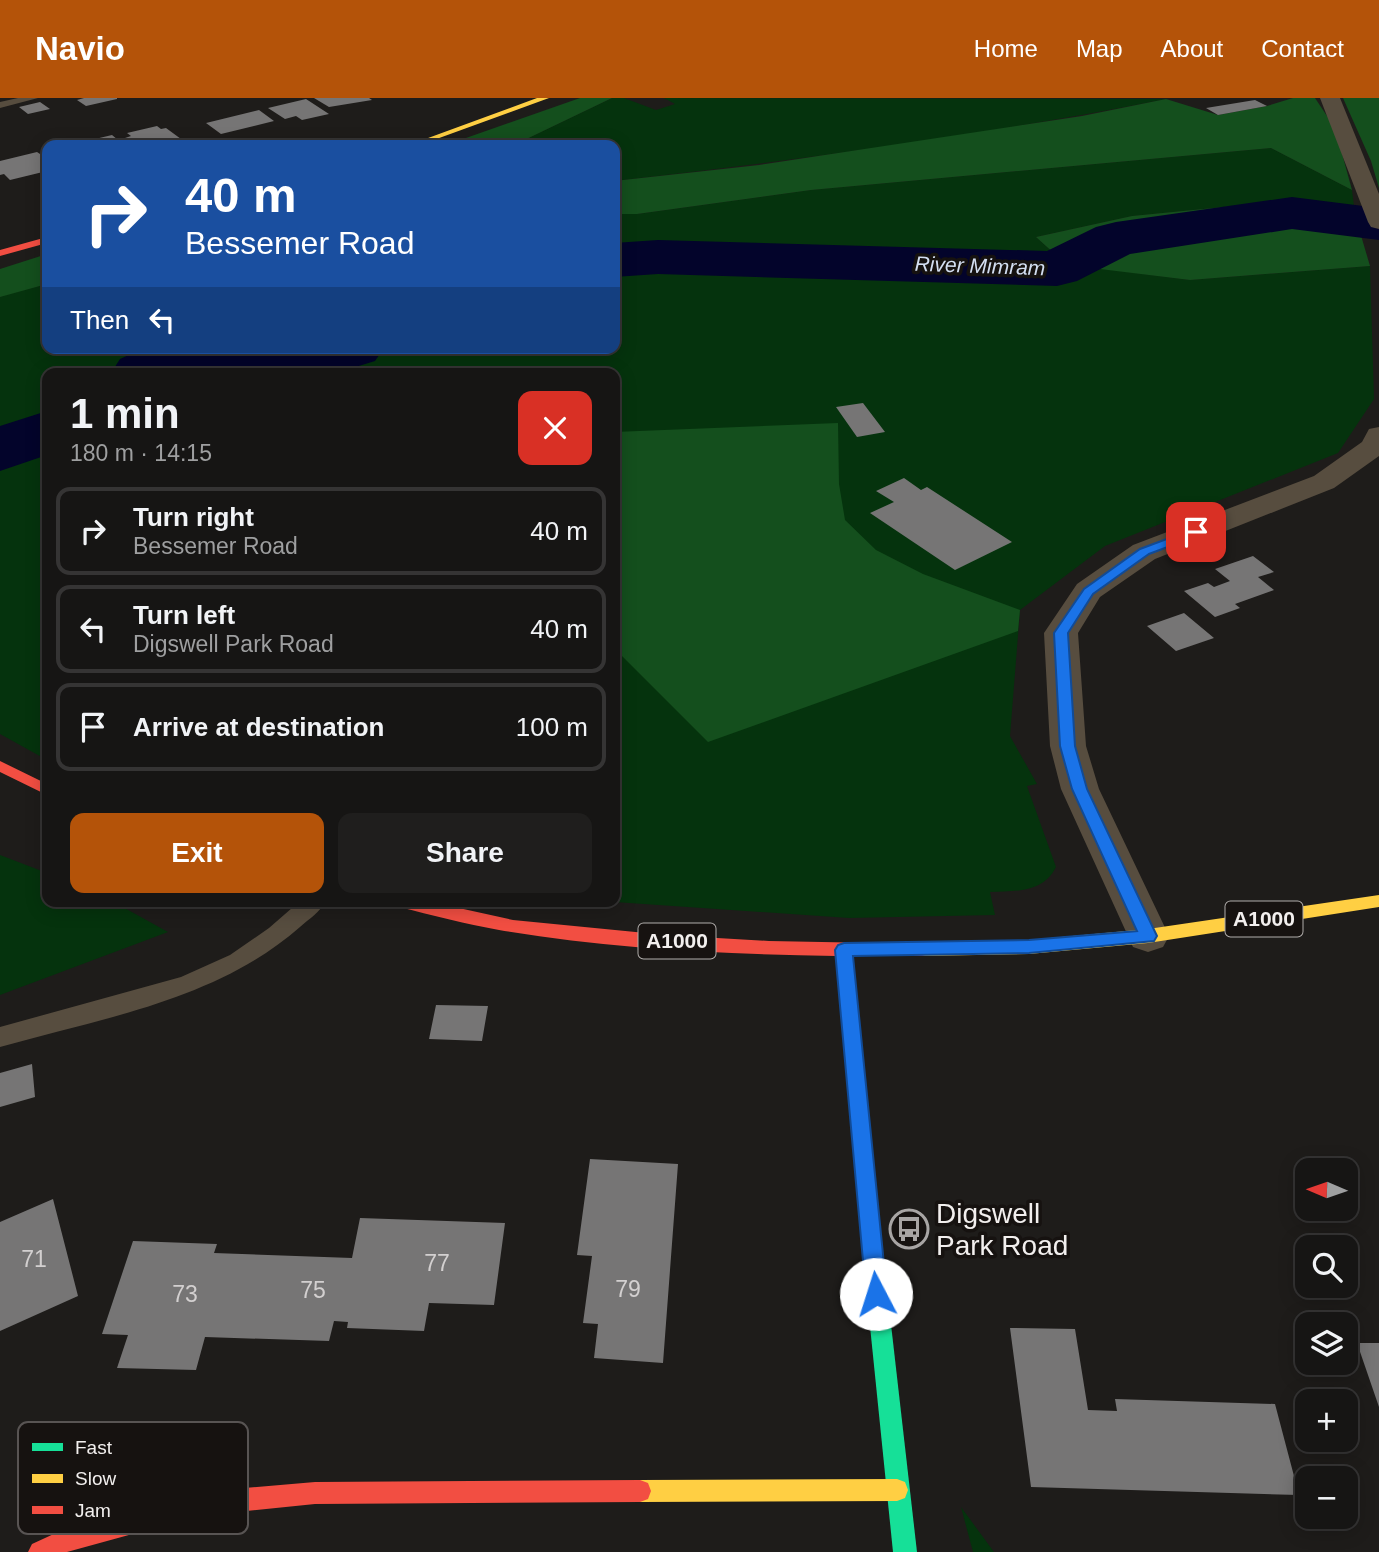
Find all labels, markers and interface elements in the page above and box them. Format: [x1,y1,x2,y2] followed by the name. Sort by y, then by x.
[35,30,125,67] text: Navio
[974,35,1038,62] text: Home
[1076,35,1123,62] text: Map
[1161,35,1223,62] text: About
[1261,35,1344,62] text: Contact
[70,168,161,259] icon: right
[185,168,297,222] text: 40 m
[185,225,414,261] text: Bessemer Road
[914,252,1046,279] water label: River Mimram
[143,301,181,339] icon: left
[70,305,129,335] text: Then
[70,390,180,437] text: 1 min
[518,391,592,465] button: close
[70,440,212,466] text: 180 m · 14:15
[133,502,254,532] text: Turn right
[1166,502,1226,562] pin
[74,512,112,550] icon: right
[1177,513,1215,551] icon: arrive
[530,516,588,546] text: 40 m
[133,533,298,559] text: Bessemer Road
[133,600,235,630] text: Turn left
[74,610,112,648] icon: left
[530,614,588,644] text: 40 m
[133,631,334,657] text: Digswell Park Road
[74,708,112,746] icon: arrive
[133,712,384,742] text: Arrive at destination
[516,712,588,742] text: 100 m
[70,813,324,893] button: Exit
[338,813,592,893] button: Share
[1226,902,1302,936] road number: A1000
[638,924,716,958] road number: A1000
[1295,1158,1358,1222] north arrow
[1295,1158,1358,1529] map controls
[936,1198,1068,1261] place label: Digswell Park Road
[888,1208,930,1250] bus stop icon: Digswell Park Road
[1295,1235,1358,1298] button: search
[21,1246,47,1272] house number: 71
[424,1250,450,1276] house number: 77
[839,1257,913,1331] position arrow
[615,1276,641,1302] house number: 79
[300,1277,326,1303] house number: 75
[172,1281,198,1307] house number: 73
[1295,1312,1358,1375] button: layers
[1295,1389,1358,1452] button: +
[18,1422,248,1534] legend
[75,1437,113,1458] text: Fast
[1295,1466,1358,1529] button: −
[75,1468,116,1489] text: Slow
[75,1500,111,1521] text: Jam

